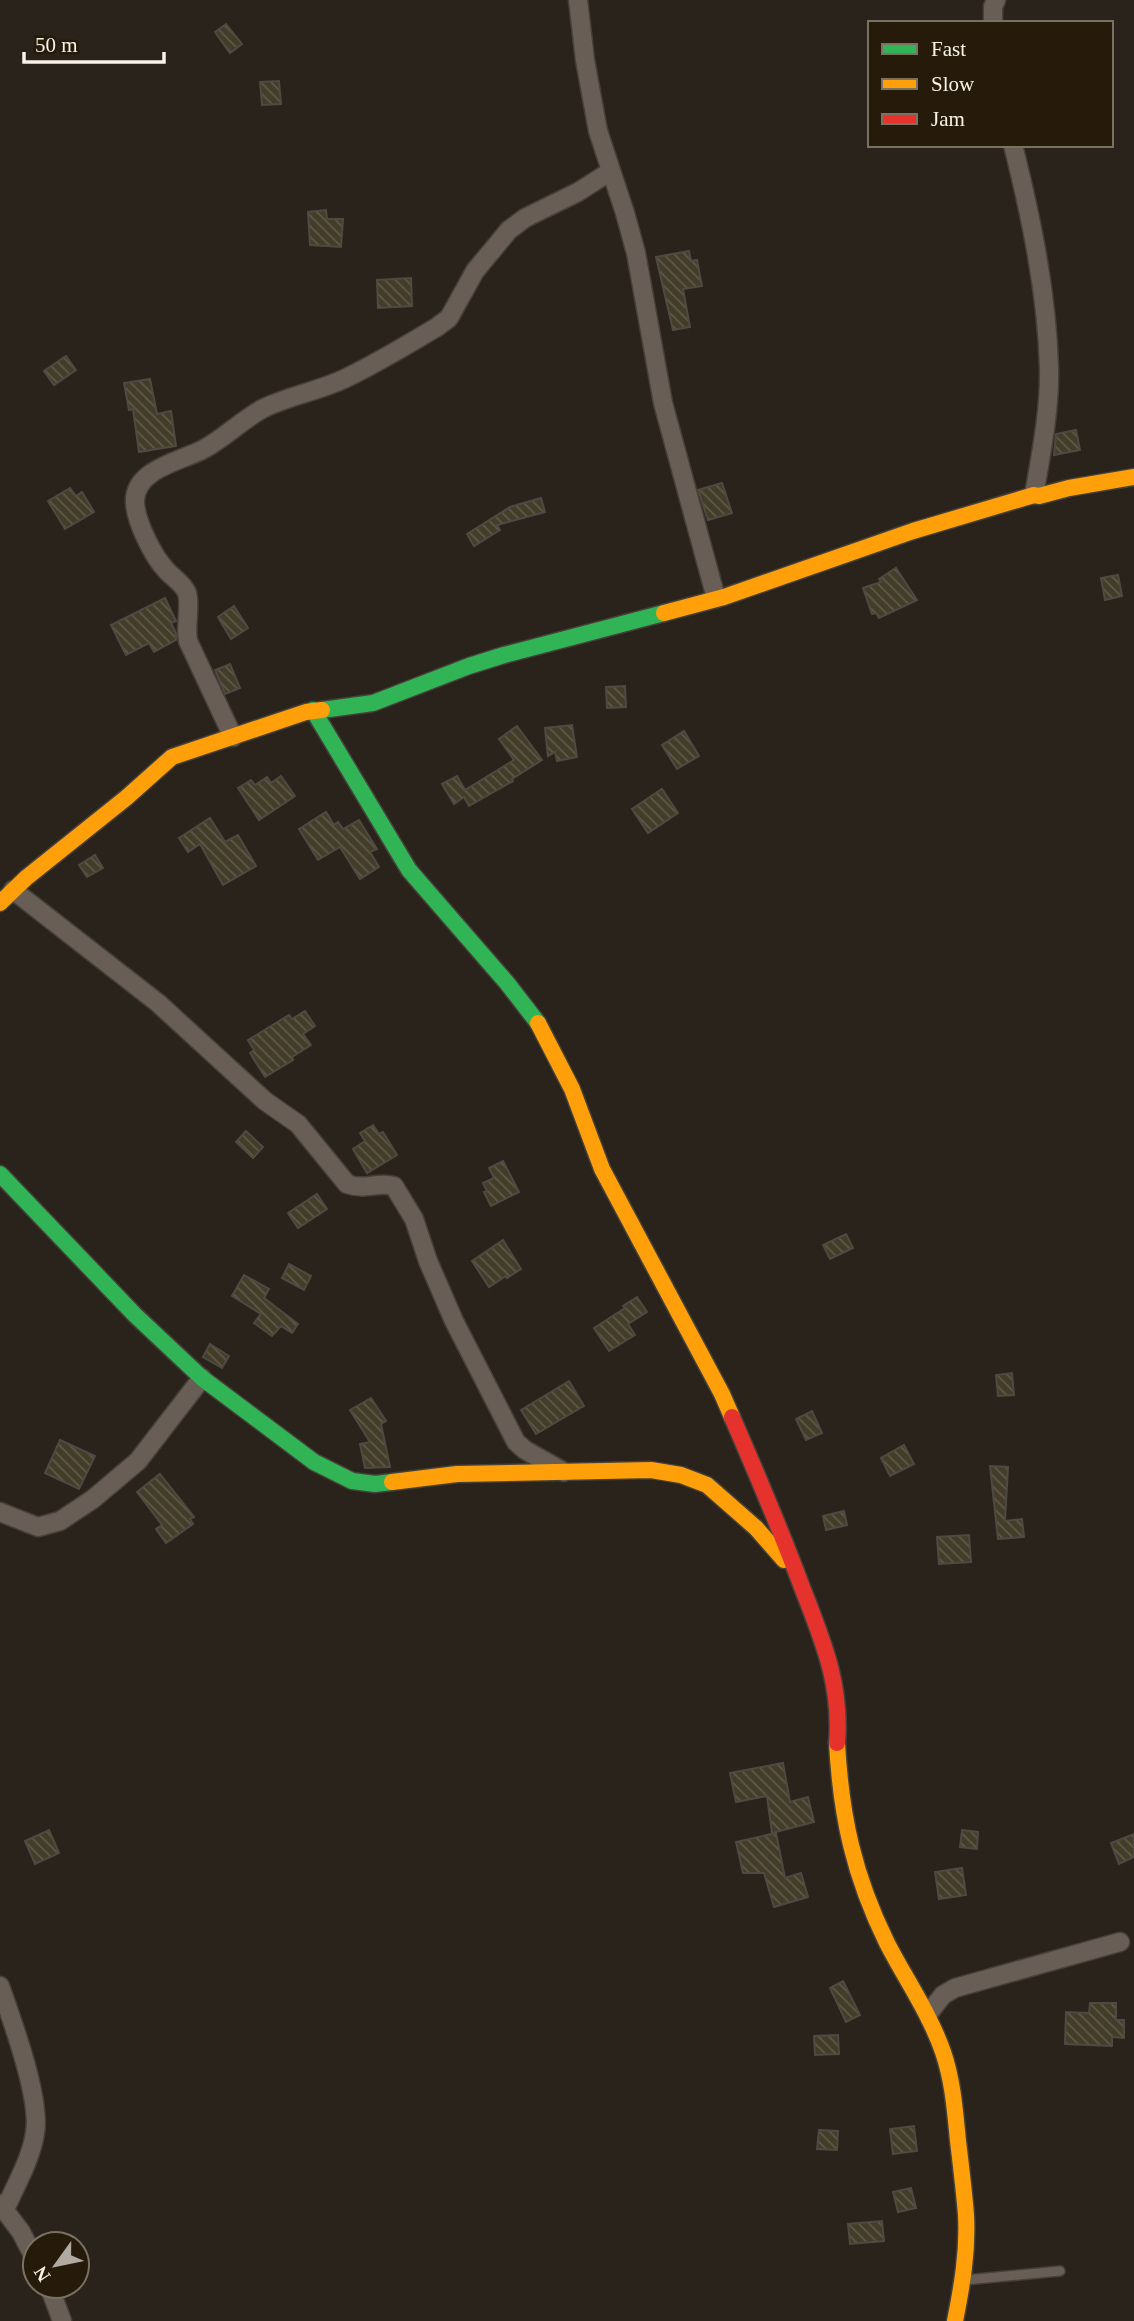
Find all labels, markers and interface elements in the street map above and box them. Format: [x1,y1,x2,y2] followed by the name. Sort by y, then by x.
[24,21,164,65] scale bar
[868,21,1113,147] legend
[35,33,78,57] text: 50 m
[931,37,966,61] text: Fast
[931,72,975,96] text: Slow
[931,107,965,131] text: Jam
[21,2230,91,2300] north arrow
[29,2262,55,2285] text: N

